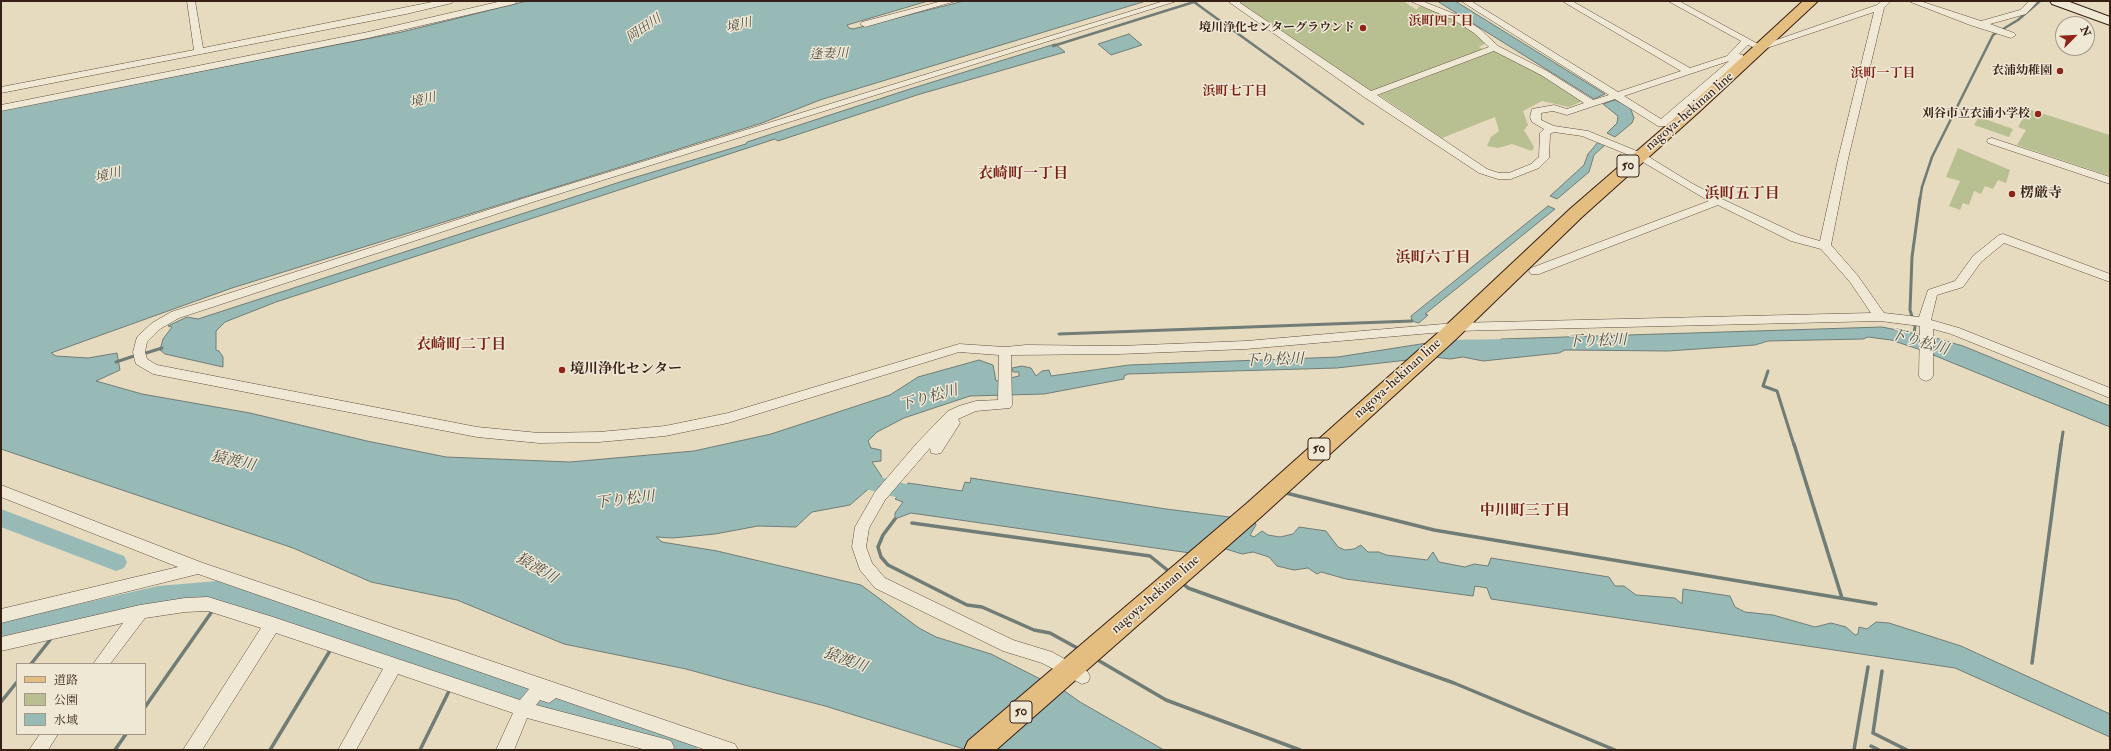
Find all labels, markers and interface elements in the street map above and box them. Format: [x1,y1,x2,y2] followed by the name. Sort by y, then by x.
[623,12,665,46] water label: 岡田川
[1409,14,1473,30] district label: 浜町四丁目
[725,15,753,37] water label: 境川
[2055,16,2095,56] north arrow
[1199,21,1355,35] place label: 境川浄化センターグラウンド
[1358,23,1368,33] marker: 境川浄化センターグラウンド
[2078,24,2093,38] text: N
[809,47,849,63] water label: 逢妻川
[1992,64,2052,78] place label: 衣浦幼稚園
[1851,66,1915,82] district label: 浜町一丁目
[2055,66,2065,76] marker: 衣浦幼稚園
[1642,69,1738,155] street label: nagoya-hekinan line
[1203,84,1267,100] district label: 浜町七丁目
[409,90,437,112] water label: 境川
[1922,107,2030,121] place label: 刈谷市立衣浦小学校
[2033,109,2043,119] marker: 刈谷市立衣浦小学校
[1617,155,1639,177] road number: 50
[94,165,122,187] water label: 境川
[978,166,1068,184] district label: 衣崎町一丁目
[1705,186,1779,204] district label: 浜町五丁目
[2020,186,2062,202] place label: 楞厳寺
[2007,189,2017,199] marker: 楞厳寺
[1396,250,1470,268] district label: 浜町六丁目
[1888,326,1950,360] water label: 下り松川
[1567,332,1627,352] water label: 下り松川
[1351,335,1445,423] street label: nagoya-hekinan line
[416,337,506,355] district label: 衣崎町二丁目
[1244,351,1304,371] water label: 下り松川
[570,362,682,378] place label: 境川浄化センター
[557,365,567,375] marker: 境川浄化センター
[898,382,960,416] water label: 下り松川
[1308,438,1330,460] road number: 50
[209,448,257,476] water label: 猿渡川
[594,488,656,514] water label: 下り松川
[1480,503,1570,521] district label: 中川町三丁目
[512,550,560,588] water label: 猿渡川
[1108,552,1204,638] street label: nagoya-hekinan line
[821,645,869,677] water label: 猿渡川
[16,663,146,735] legend
[54,673,78,688] text: 道路
[54,693,78,708] text: 公園
[1010,701,1032,723] road number: 50
[54,713,78,728] text: 水域

